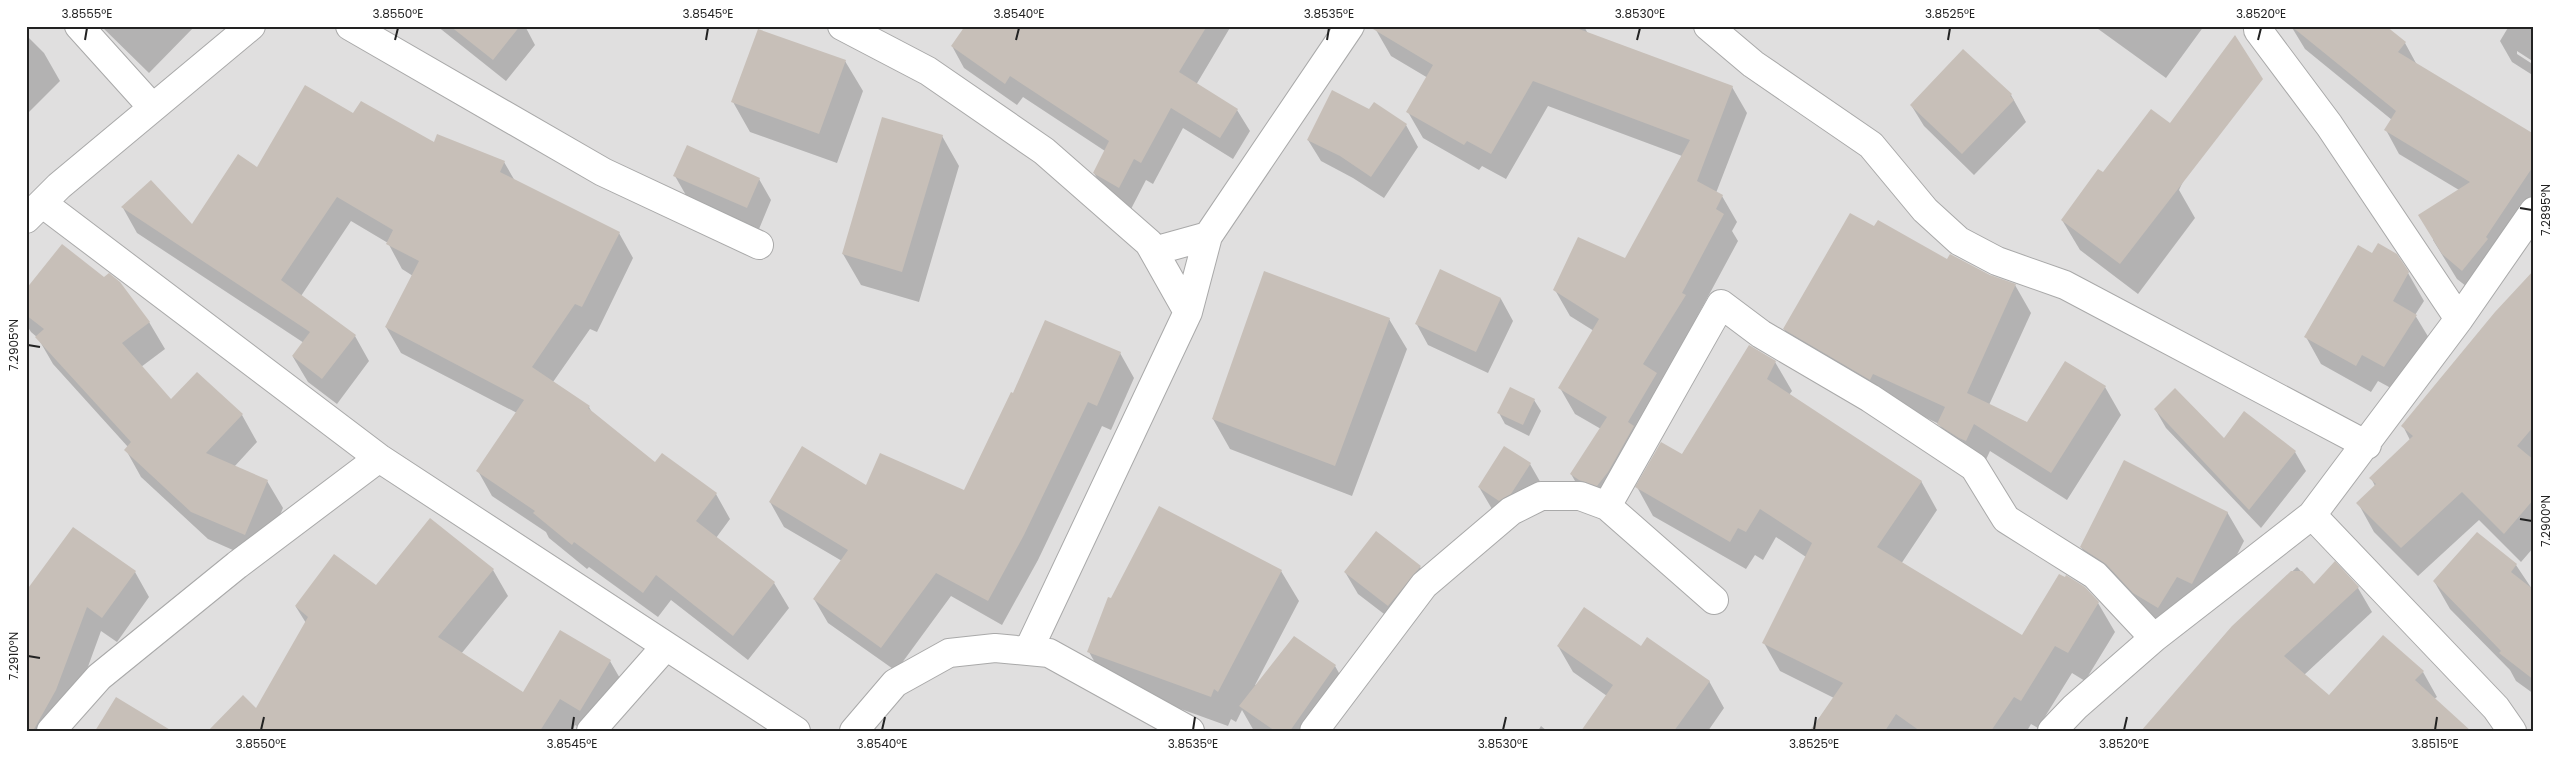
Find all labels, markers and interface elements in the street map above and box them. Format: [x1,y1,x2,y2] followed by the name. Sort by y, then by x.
[62,5,112,22] text: 3.8555°E
[373,5,423,22] text: 3.8550°E
[683,5,733,22] text: 3.8545°E
[994,5,1044,22] text: 3.8540°E
[1304,5,1354,22] text: 3.8535°E
[1615,5,1665,22] text: 3.8530°E
[1925,5,1975,22] text: 3.8525°E
[2236,5,2286,22] text: 3.8520°E
[2537,184,2554,236] text: 7.2895°N
[5,319,22,371] text: 7.2905°N
[2537,495,2554,547] text: 7.2900°N
[5,632,22,680] text: 7.2910°N
[236,735,286,752] text: 3.8550°E
[547,735,597,752] text: 3.8545°E
[857,735,907,752] text: 3.8540°E
[1168,735,1218,752] text: 3.8535°E
[1478,735,1528,752] text: 3.8530°E
[1789,735,1839,752] text: 3.8525°E
[2099,735,2149,752] text: 3.8520°E
[2411,735,2459,752] text: 3.8515°E

